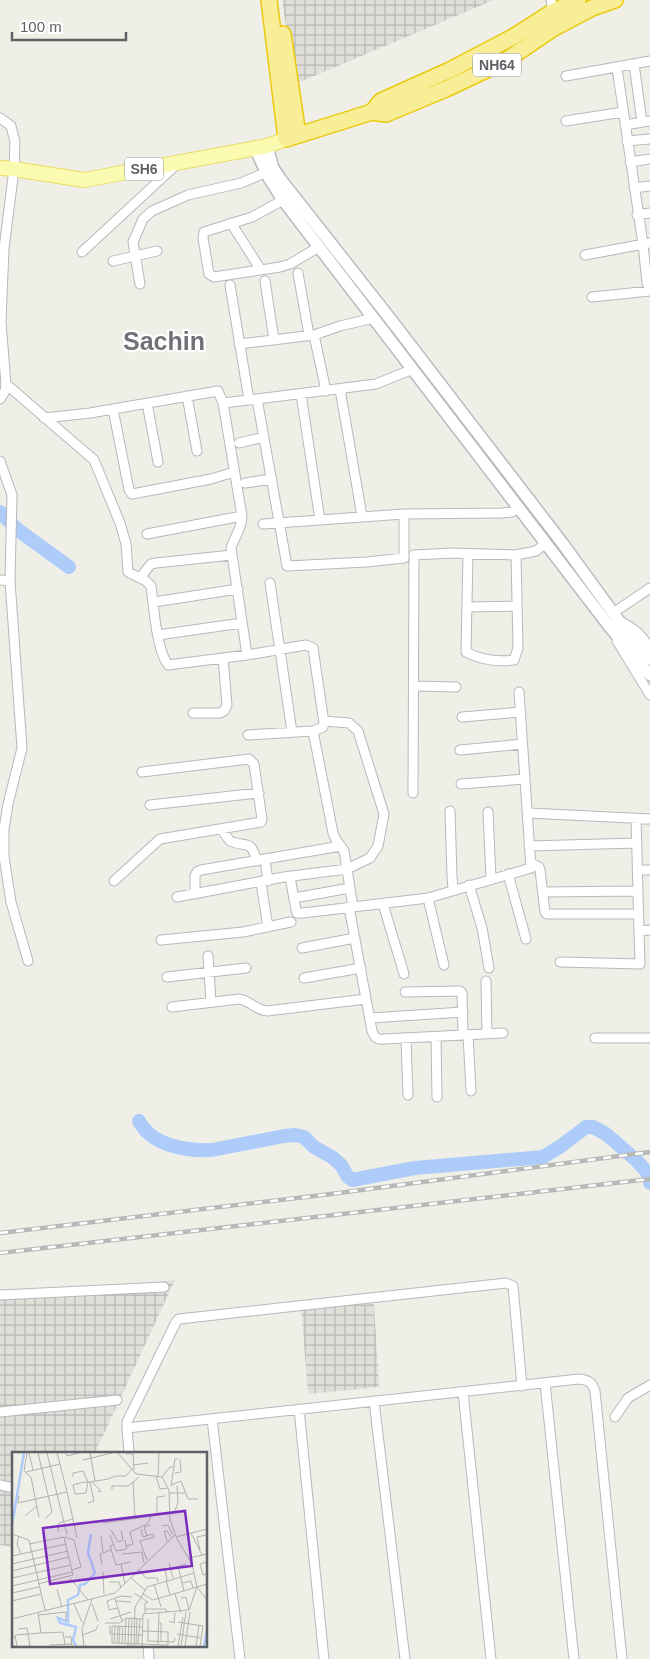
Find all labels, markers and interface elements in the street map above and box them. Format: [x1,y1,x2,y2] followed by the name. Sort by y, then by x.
[12,10,126,42] scale bar
[20,18,62,35] text: 100 m
[473,54,521,76] road number: NH64
[125,157,163,180] road number: SH6
[123,327,205,355] district label: Sachin
[12,1452,208,1646] inset map

